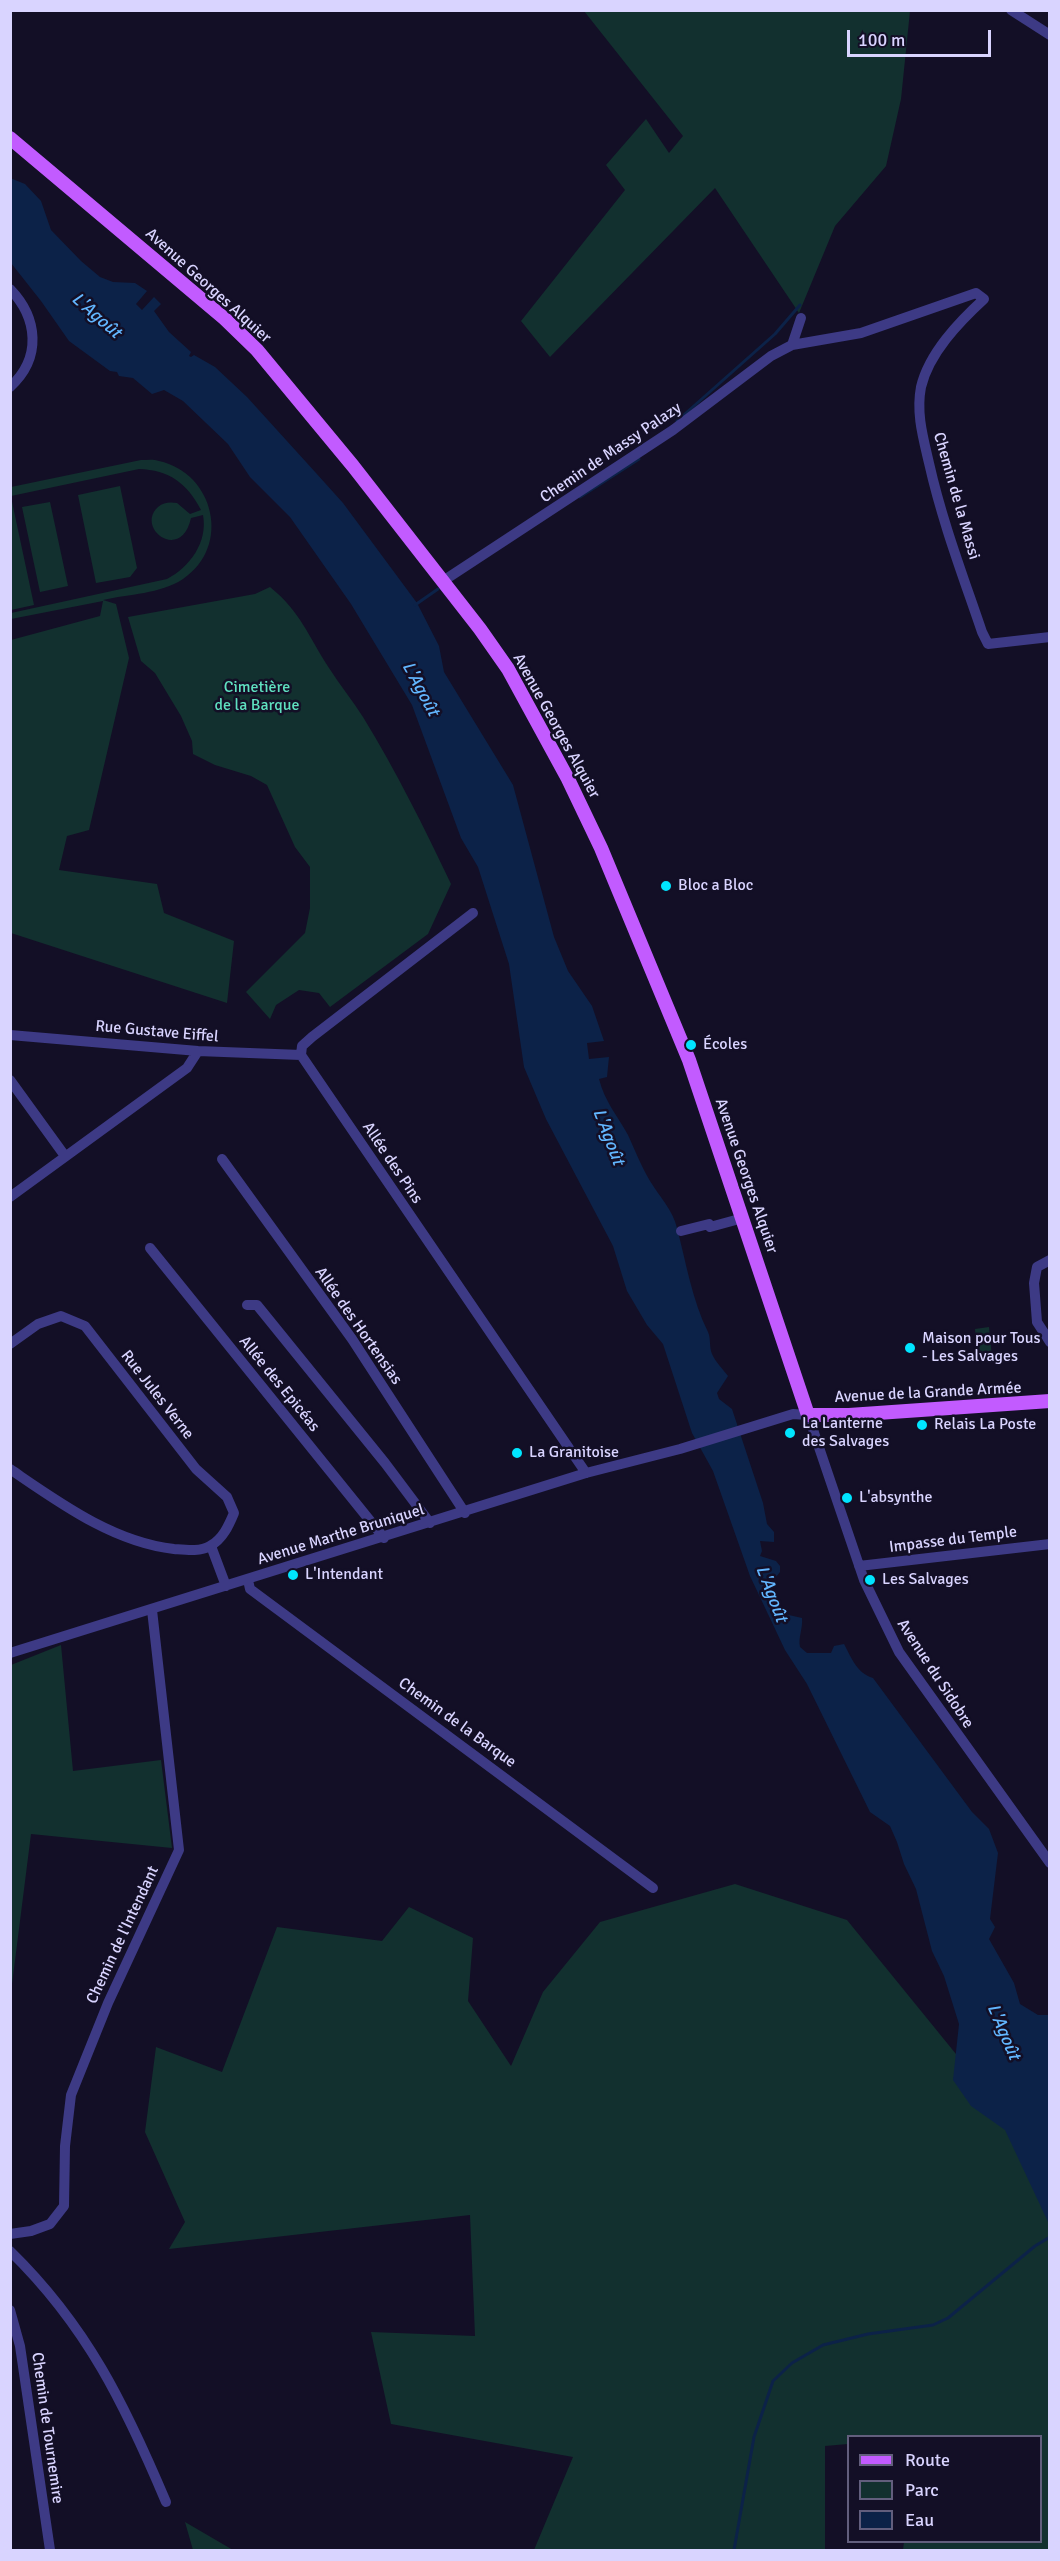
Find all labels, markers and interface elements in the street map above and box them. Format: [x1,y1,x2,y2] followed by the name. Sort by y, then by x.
[850,18,994,56] scale bar
[858,29,905,51] text: 100 m
[141,224,275,348] street label: Avenue Georges Alquier
[67,289,125,343] water label: L'Agoût
[537,399,685,507] street label: Chemin de Massy Palazy
[929,430,983,562] street label: Chemin de la Massi
[508,650,604,802] street label: Avenue Georges Alquier
[397,658,443,720] water label: L'Agoût
[214,678,300,716] park label: Cimetière de la Barque
[678,876,753,896] place label: Bloc a Bloc
[659,879,673,893] marker: Bloc a Bloc
[95,1017,219,1047] street label: Rue Gustave Eiffel
[703,1035,747,1055] place label: Écoles
[684,1038,698,1052] marker: Écoles
[710,1096,782,1256] street label: Avenue Georges Alquier
[587,1106,629,1168] water label: L'Agoût
[358,1119,426,1207] street label: Allée des Pins
[310,1263,406,1389] street label: Allée des Hortensias
[922,1329,1041,1367] place label: Maison pour Tous - Les Salvages
[235,1332,323,1436] street label: Allée des Epicéas
[903,1341,917,1355] marker: Maison pour Tous - Les Salvages
[116,1347,198,1443] street label: Rue Jules Verne
[834,1379,1022,1407] street label: Avenue de la Grande Armée
[802,1414,889,1452] place label: La Lanterne des Salvages
[934,1415,1036,1435] place label: Relais La Poste
[915,1418,929,1432] marker: Relais La Poste
[783,1426,797,1440] marker: La Lanterne des Salvages
[529,1443,619,1463] place label: La Granitoise
[510,1446,524,1460] marker: La Granitoise
[859,1488,933,1508] place label: L'absynthe
[840,1491,854,1505] marker: L'absynthe
[255,1500,427,1570] street label: Avenue Marthe Bruniquel
[888,1523,1018,1557] street label: Impasse du Temple
[750,1563,792,1625] water label: L'Agoût
[305,1565,383,1585] place label: L'Intendant
[286,1568,300,1582] marker: L'Intendant
[882,1570,969,1590] place label: Les Salvages
[863,1573,877,1587] marker: Les Salvages
[893,1616,977,1732] street label: Avenue du Sidobre
[394,1674,520,1772] street label: Chemin de la Barque
[83,1863,163,2007] street label: Chemin de l'Intendant
[982,2001,1024,2063] water label: L'Agoût
[27,2351,67,2505] street label: Chemin de Tournemire
[847,2435,1042,2543] legend
[905,2449,950,2471] text: Route
[905,2479,939,2501] text: Parc
[905,2509,934,2531] text: Eau

